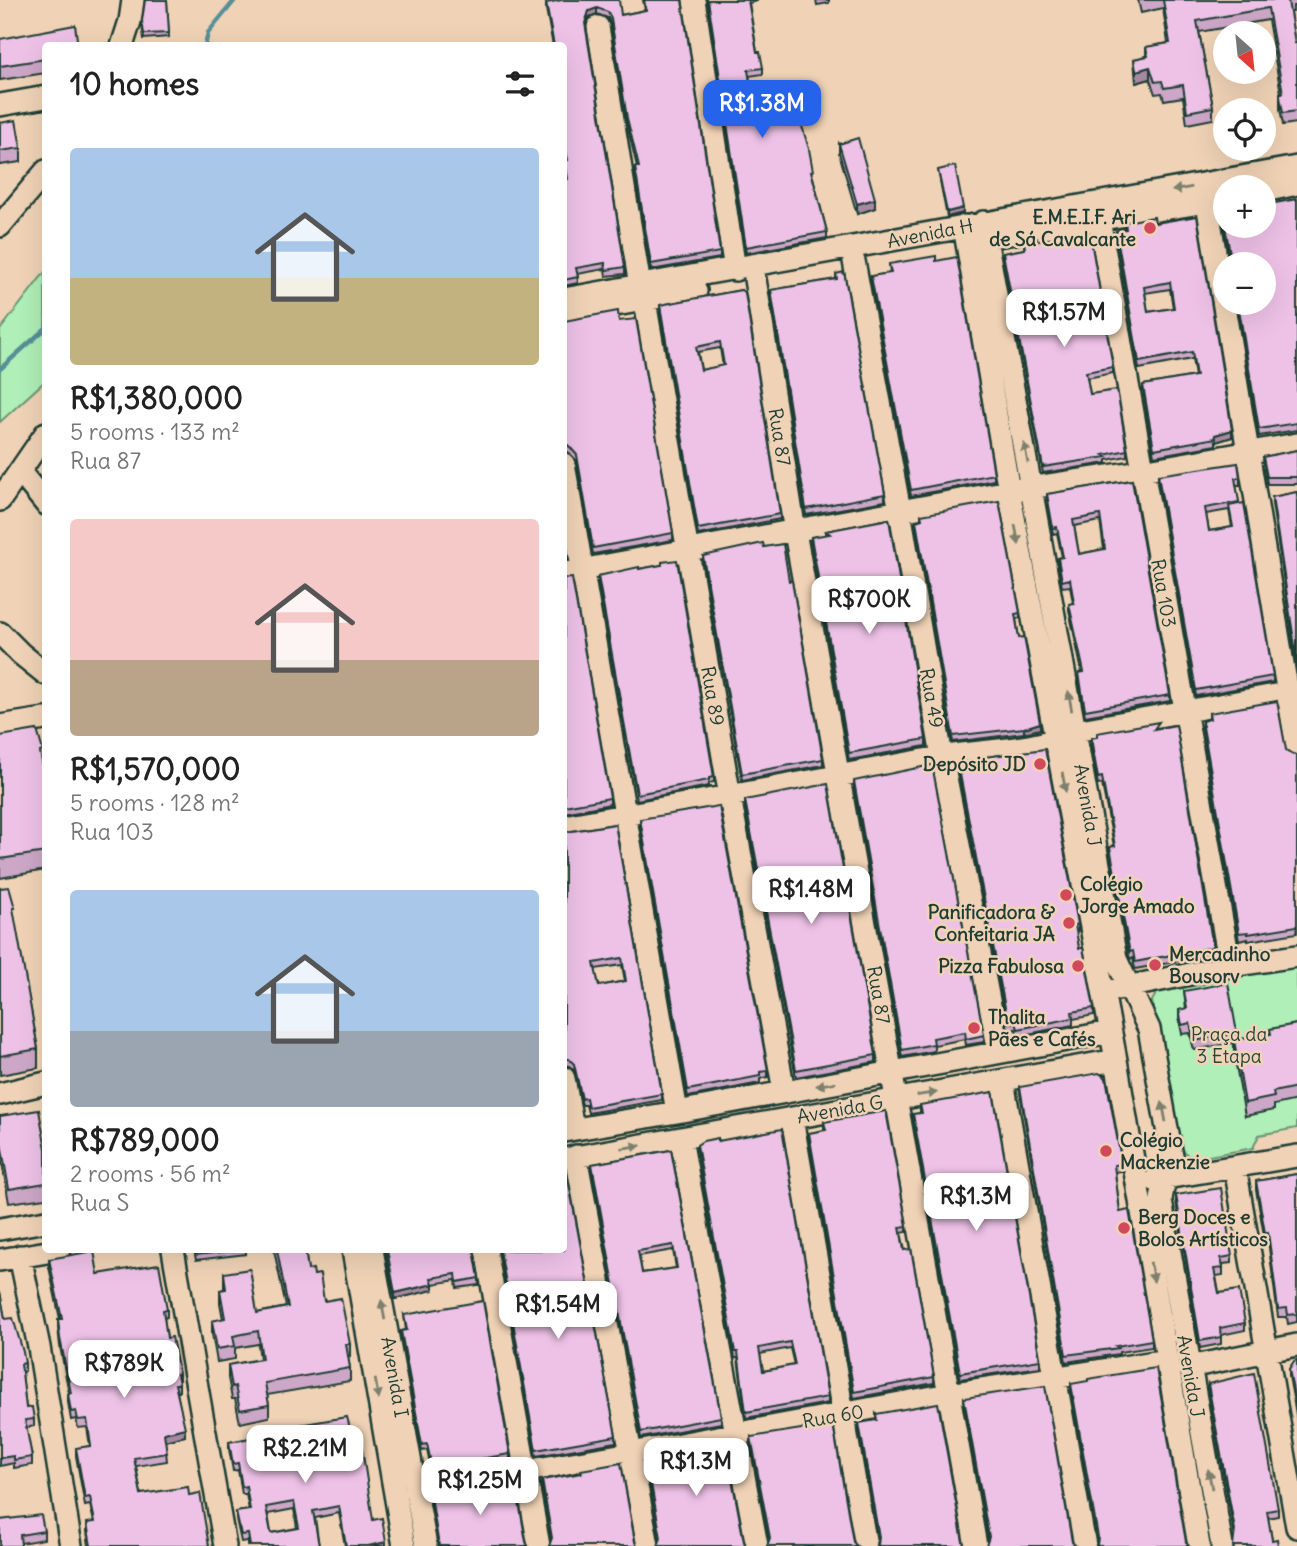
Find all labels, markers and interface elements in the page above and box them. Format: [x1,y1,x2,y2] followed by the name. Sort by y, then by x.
[1213,21,1276,84] north arrow
[1213,21,1276,315] map controls
[70,65,199,103] text: 10 homes
[501,65,539,103] icon: filters
[697,80,827,140] pin: R$1.38M
[719,88,805,117] text: R$1.38M
[1213,98,1276,161] button: locate
[1213,175,1276,238] button: +
[1171,184,1193,195] one-way arrow
[242,194,368,320] icon: home
[989,205,1136,251] place label: E.M.E.I.F. Ari de Sá Cavalcante
[885,213,975,253] street label: Avenida H
[1142,220,1158,236] marker: E.M.E.I.F. Ari de Sá Cavalcante
[1213,252,1276,315] button: −
[999,290,1129,349] pin: R$1.57M
[1022,297,1106,326] text: R$1.57M
[70,379,243,417] text: R$1,380,000
[764,406,796,468] street label: Rua 87
[70,417,240,446] text: 5 rooms · 133 m²
[1020,442,1031,464] one-way arrow
[70,446,141,475] text: Rua 87
[1012,524,1023,546] one-way arrow
[1146,557,1182,629] street label: Rua 103
[242,565,368,691] icon: home
[812,576,926,636] pin: R$700K
[827,584,911,613] text: R$700K
[696,664,730,728] street label: Rua 89
[915,666,949,730] street label: Rua 49
[1064,690,1075,712] one-way arrow
[70,750,241,788] text: R$1,570,000
[923,752,1026,776] place label: Depósito JD
[1032,756,1048,772] marker: Depósito JD
[1069,762,1107,848] street label: Avenida J
[1059,771,1070,793] one-way arrow
[70,788,240,817] text: 5 rooms · 128 m²
[70,817,154,846] text: Rua 103
[746,866,876,926] pin: R$1.48M
[1080,872,1195,918] place label: Colégio Jorge Amado
[768,874,854,903] text: R$1.48M
[1058,887,1074,903] marker: Colégio Jorge Amado
[928,900,1055,946] place label: Panificadora & Confeitaria JA
[1061,915,1077,931] marker: Panificadora & Confeitaria JA
[242,936,368,1062] icon: home
[1169,942,1271,988] place label: Mercadinho Bousorv
[938,954,1064,978] place label: Pizza Fabulosa
[1147,957,1163,973] marker: Mercadinho Bousorv
[1070,958,1086,974] marker: Pizza Fabulosa
[862,964,896,1026] street label: Rua 87
[988,1005,1096,1051] place label: Thalita Pães e Cafés
[966,1020,982,1036] marker: Thalita Pães e Cafés
[1191,1022,1267,1068] park label: Praça da 3 Etapa
[815,1079,837,1090] one-way arrow
[916,1088,938,1099] one-way arrow
[795,1090,885,1128] street label: Avenida G
[1158,1101,1169,1123] one-way arrow
[70,1121,220,1159] text: R$789,000
[1120,1128,1210,1174] place label: Colégio Mackenzie
[620,1141,642,1152] one-way arrow
[1098,1143,1114,1159] marker: Colégio Mackenzie
[70,1159,231,1188] text: 2 rooms · 56 m²
[919,1174,1033,1233] pin: R$1.3M
[940,1181,1012,1210] text: R$1.3M
[70,1188,129,1217] text: Rua S
[1138,1205,1268,1251] place label: Berg Doces e Bolos Artísticos
[1116,1220,1132,1236] marker: Berg Doces e Bolos Artísticos
[1147,1261,1158,1283] one-way arrow
[493,1282,623,1341] pin: R$1.54M
[515,1289,601,1318] text: R$1.54M
[377,1299,388,1321] one-way arrow
[1172,1333,1210,1419] street label: Avenida J
[376,1335,414,1419] street label: Avenida I
[67,1340,181,1400] pin: R$789K
[84,1348,164,1377] text: R$789K
[372,1378,383,1400] one-way arrow
[800,1399,866,1433] street label: Rua 60
[240,1426,370,1485] pin: R$2.21M
[262,1433,348,1462] text: R$2.21M
[639,1438,753,1498] pin: R$1.3M
[660,1446,732,1475] text: R$1.3M
[415,1458,545,1517] pin: R$1.25M
[437,1465,523,1494] text: R$1.25M
[1204,1468,1215,1490] one-way arrow

